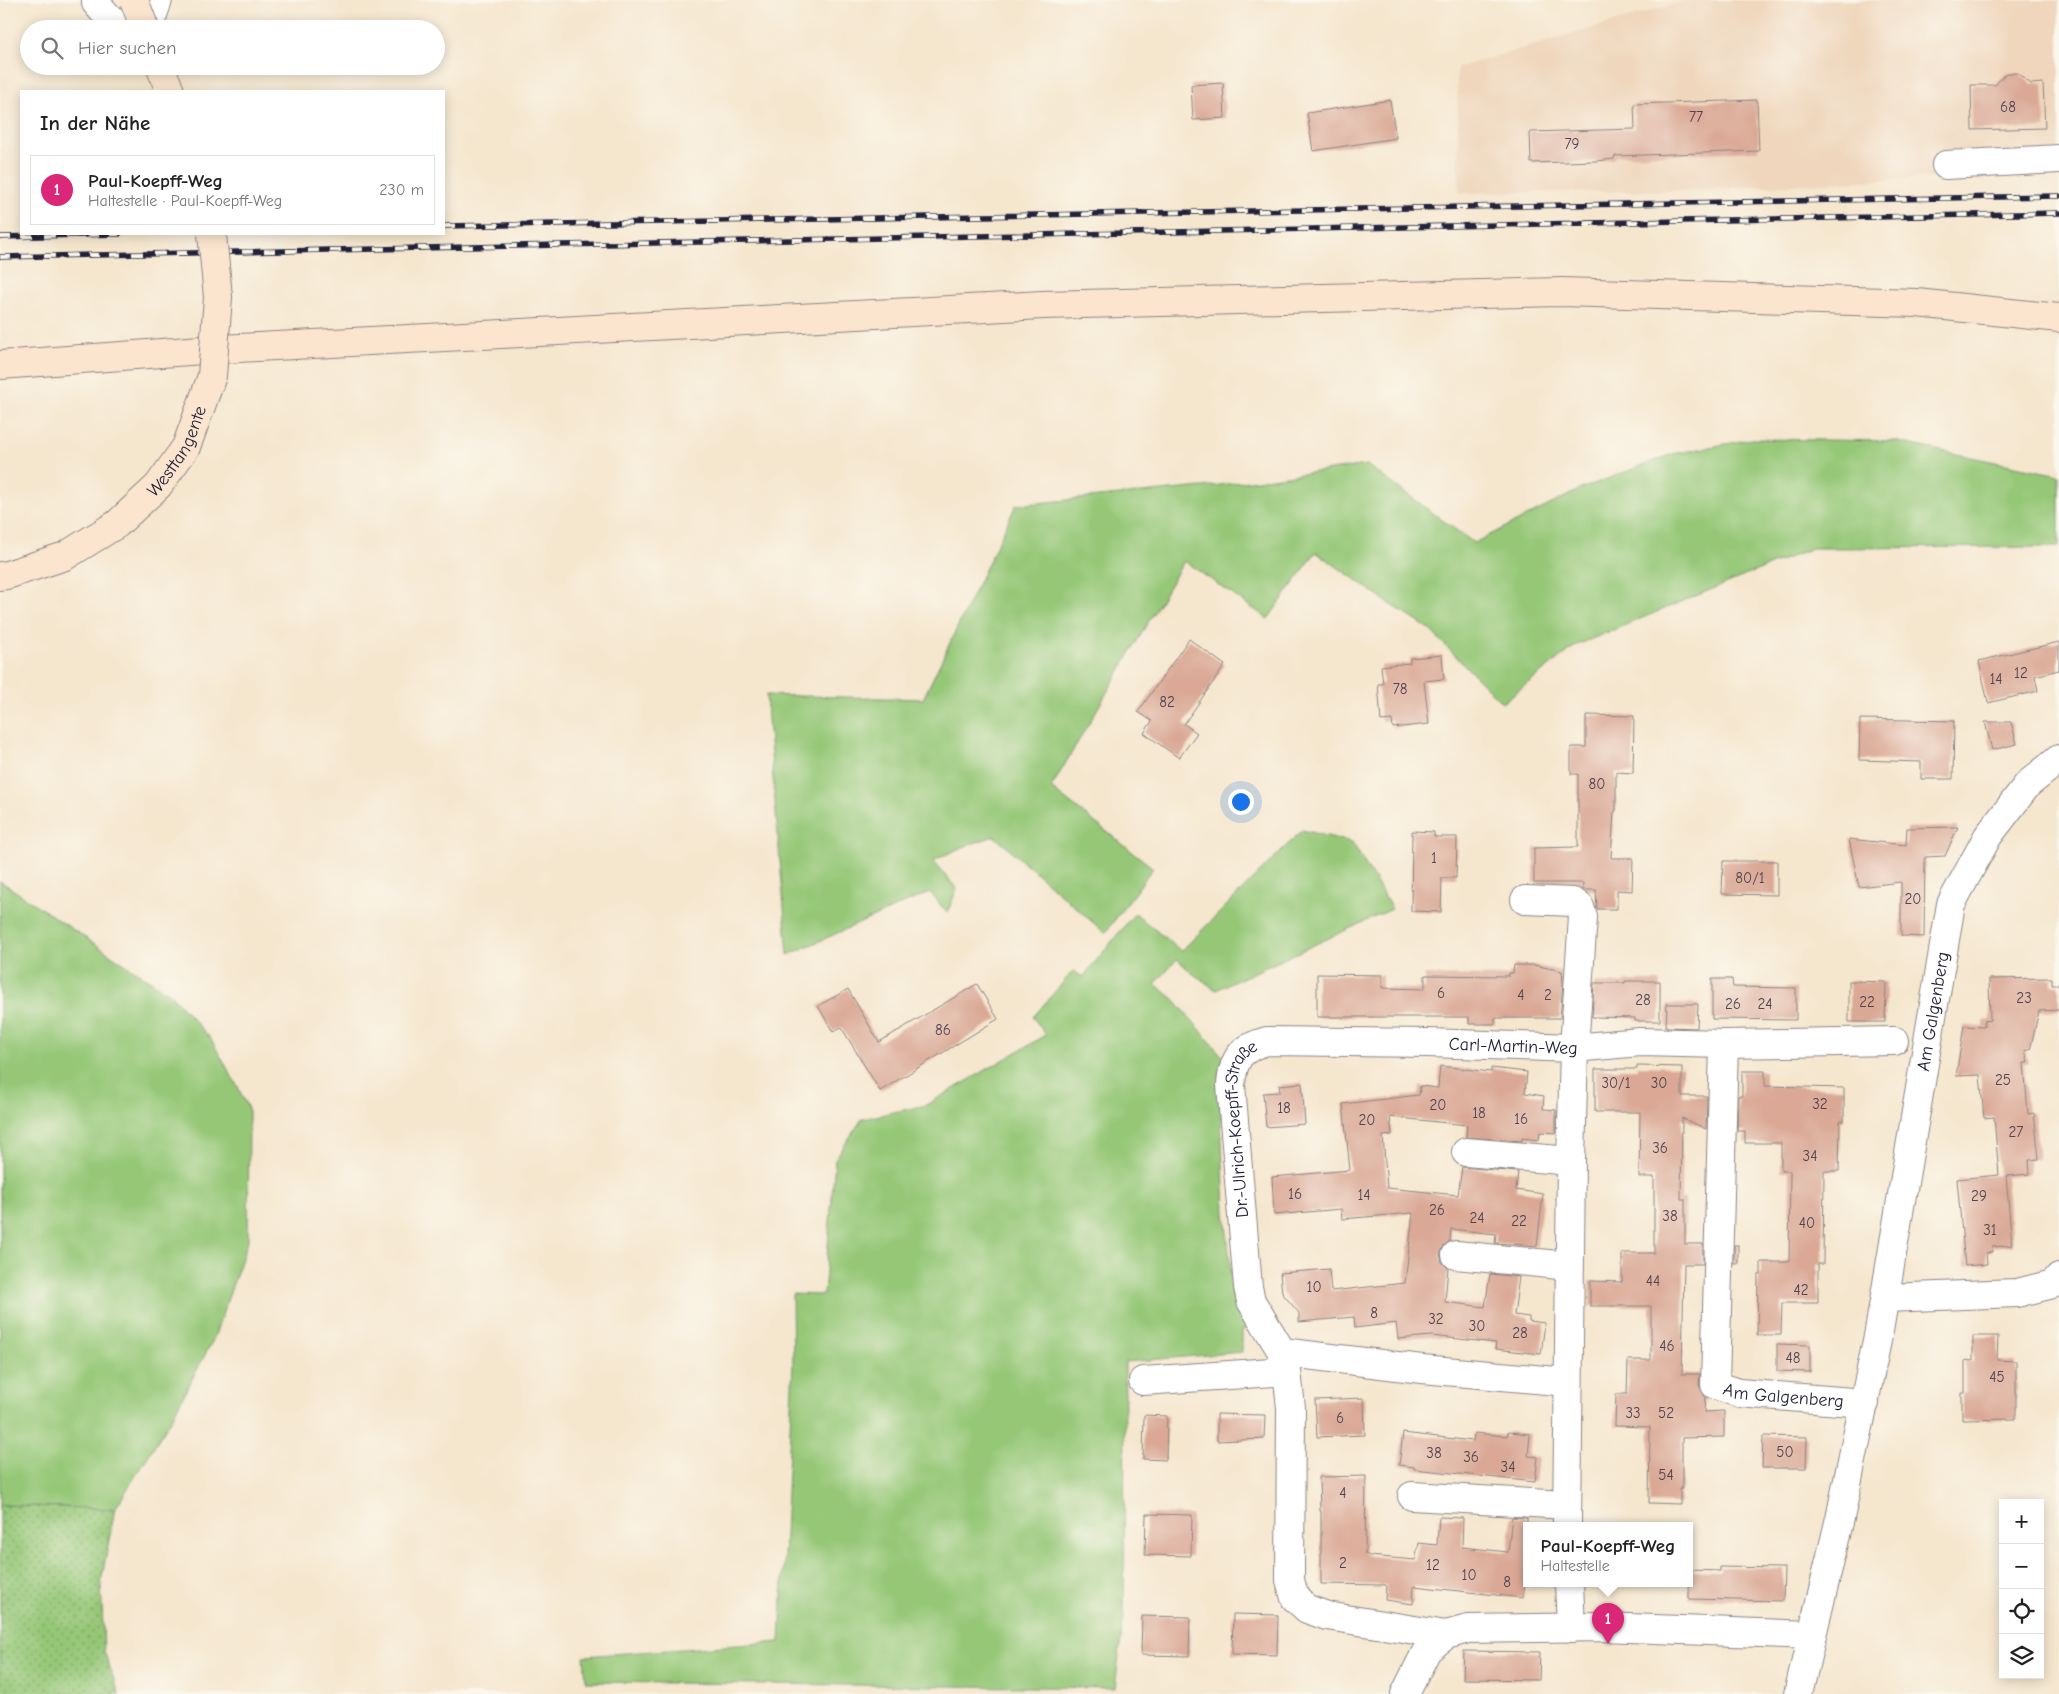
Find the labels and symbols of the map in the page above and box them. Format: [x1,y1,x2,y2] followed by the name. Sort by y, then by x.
[2000,98,2016,116] house number: 68
[1689,108,1703,126] house number: 77
[1564,135,1580,153] house number: 79
[143,403,211,502] street label: Westtangente
[2014,664,2028,682] house number: 12
[1989,670,2003,688] house number: 14
[1393,680,1407,698] house number: 78
[1159,693,1175,711] house number: 82
[1589,775,1605,793] house number: 80
[1228,789,1254,815] your location
[1431,849,1437,867] house number: 1
[1735,869,1765,887] house number: 80/1
[1905,890,1921,908] house number: 20
[1913,950,1954,1073] street label: Am Galgenberg
[1437,984,1445,1002] house number: 6
[1517,986,1525,1004] house number: 4
[1544,986,1552,1004] house number: 2
[2016,989,2032,1007] house number: 23
[1635,991,1651,1009] house number: 28
[1859,993,1875,1011] house number: 22
[1725,995,1741,1013] house number: 26
[1757,995,1773,1013] house number: 24
[935,1021,951,1039] house number: 86
[1448,1034,1578,1059] street label: Carl-Martin-Weg
[1221,1036,1261,1219] street label: Dr.-Ulrich-Koepff-Straße
[1995,1071,2011,1089] house number: 25
[1601,1074,1631,1092] house number: 30/1
[1651,1074,1667,1092] house number: 30
[1812,1095,1828,1113] house number: 32
[1430,1096,1446,1114] house number: 20
[1277,1099,1291,1117] house number: 18
[1472,1104,1486,1122] house number: 18
[1514,1110,1528,1128] house number: 16
[1359,1111,1375,1129] house number: 20
[2009,1123,2023,1141] house number: 27
[1652,1139,1668,1157] house number: 36
[1803,1147,1817,1165] house number: 34
[1288,1185,1302,1203] house number: 16
[1357,1186,1371,1204] house number: 14
[1971,1187,1987,1205] house number: 29
[1429,1201,1445,1219] house number: 26
[1662,1207,1678,1225] house number: 38
[1469,1209,1485,1227] house number: 24
[1511,1212,1527,1230] house number: 22
[1799,1214,1815,1232] house number: 40
[1983,1221,1997,1239] house number: 31
[1646,1272,1660,1290] house number: 44
[1306,1278,1322,1296] house number: 10
[1793,1281,1809,1299] house number: 42
[1370,1304,1378,1322] house number: 8
[1428,1310,1444,1328] house number: 32
[1469,1317,1485,1335] house number: 30
[1512,1324,1528,1342] house number: 28
[1659,1337,1675,1355] house number: 46
[1786,1349,1801,1367] house number: 48
[1989,1368,2005,1386] house number: 45
[1720,1378,1844,1412] street label: Am Galgenberg
[1625,1404,1641,1422] house number: 33
[1658,1404,1674,1422] house number: 52
[1336,1409,1344,1427] house number: 6
[1776,1443,1794,1461] house number: 50
[1426,1444,1442,1462] house number: 38
[1463,1448,1479,1466] house number: 36
[1501,1458,1515,1476] house number: 34
[1658,1466,1674,1484] house number: 54
[1339,1484,1347,1502] house number: 4
[1339,1554,1347,1572] house number: 2
[1426,1556,1440,1574] house number: 12
[1461,1566,1477,1584] house number: 10
[1503,1573,1511,1591] house number: 8
[1592,1603,1624,1644] pin: 1

